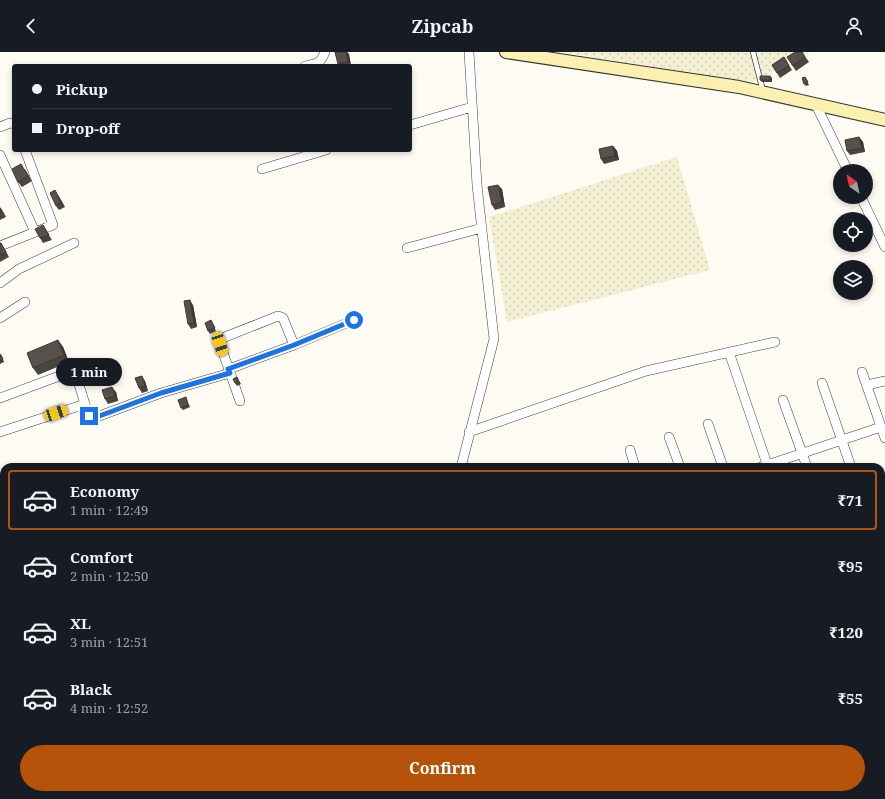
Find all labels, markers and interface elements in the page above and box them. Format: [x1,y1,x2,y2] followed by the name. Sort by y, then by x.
[412,14,473,38] text: Zipcab
[20,15,42,37] icon: back
[843,15,865,37] icon: person
[56,79,108,99] text: Pickup
[56,118,120,138] text: Drop-off
[833,164,873,204] north arrow
[833,164,873,300] map controls
[833,212,873,252] button: locate
[833,260,873,300] button: layers
[345,311,363,329] route start
[211,331,229,357] car
[56,358,122,386] callout: 1 min
[71,363,107,381] text: 1 min
[43,403,69,423] car
[80,407,98,425] route end
[70,481,139,501] text: Economy
[22,482,58,518] icon: car
[838,490,863,510] text: ₹71
[70,501,148,519] text: 1 min · 12:49
[70,547,133,567] text: Comfort
[22,548,58,584] icon: car
[838,556,863,576] text: ₹95
[70,567,148,585] text: 2 min · 12:50
[70,613,91,633] text: XL
[22,614,58,650] icon: car
[829,622,863,642] text: ₹120
[70,633,148,651] text: 3 min · 12:51
[70,679,112,699] text: Black
[22,680,58,716] icon: car
[838,688,863,708] text: ₹55
[70,699,148,717] text: 4 min · 12:52
[20,745,865,791] button: Confirm

